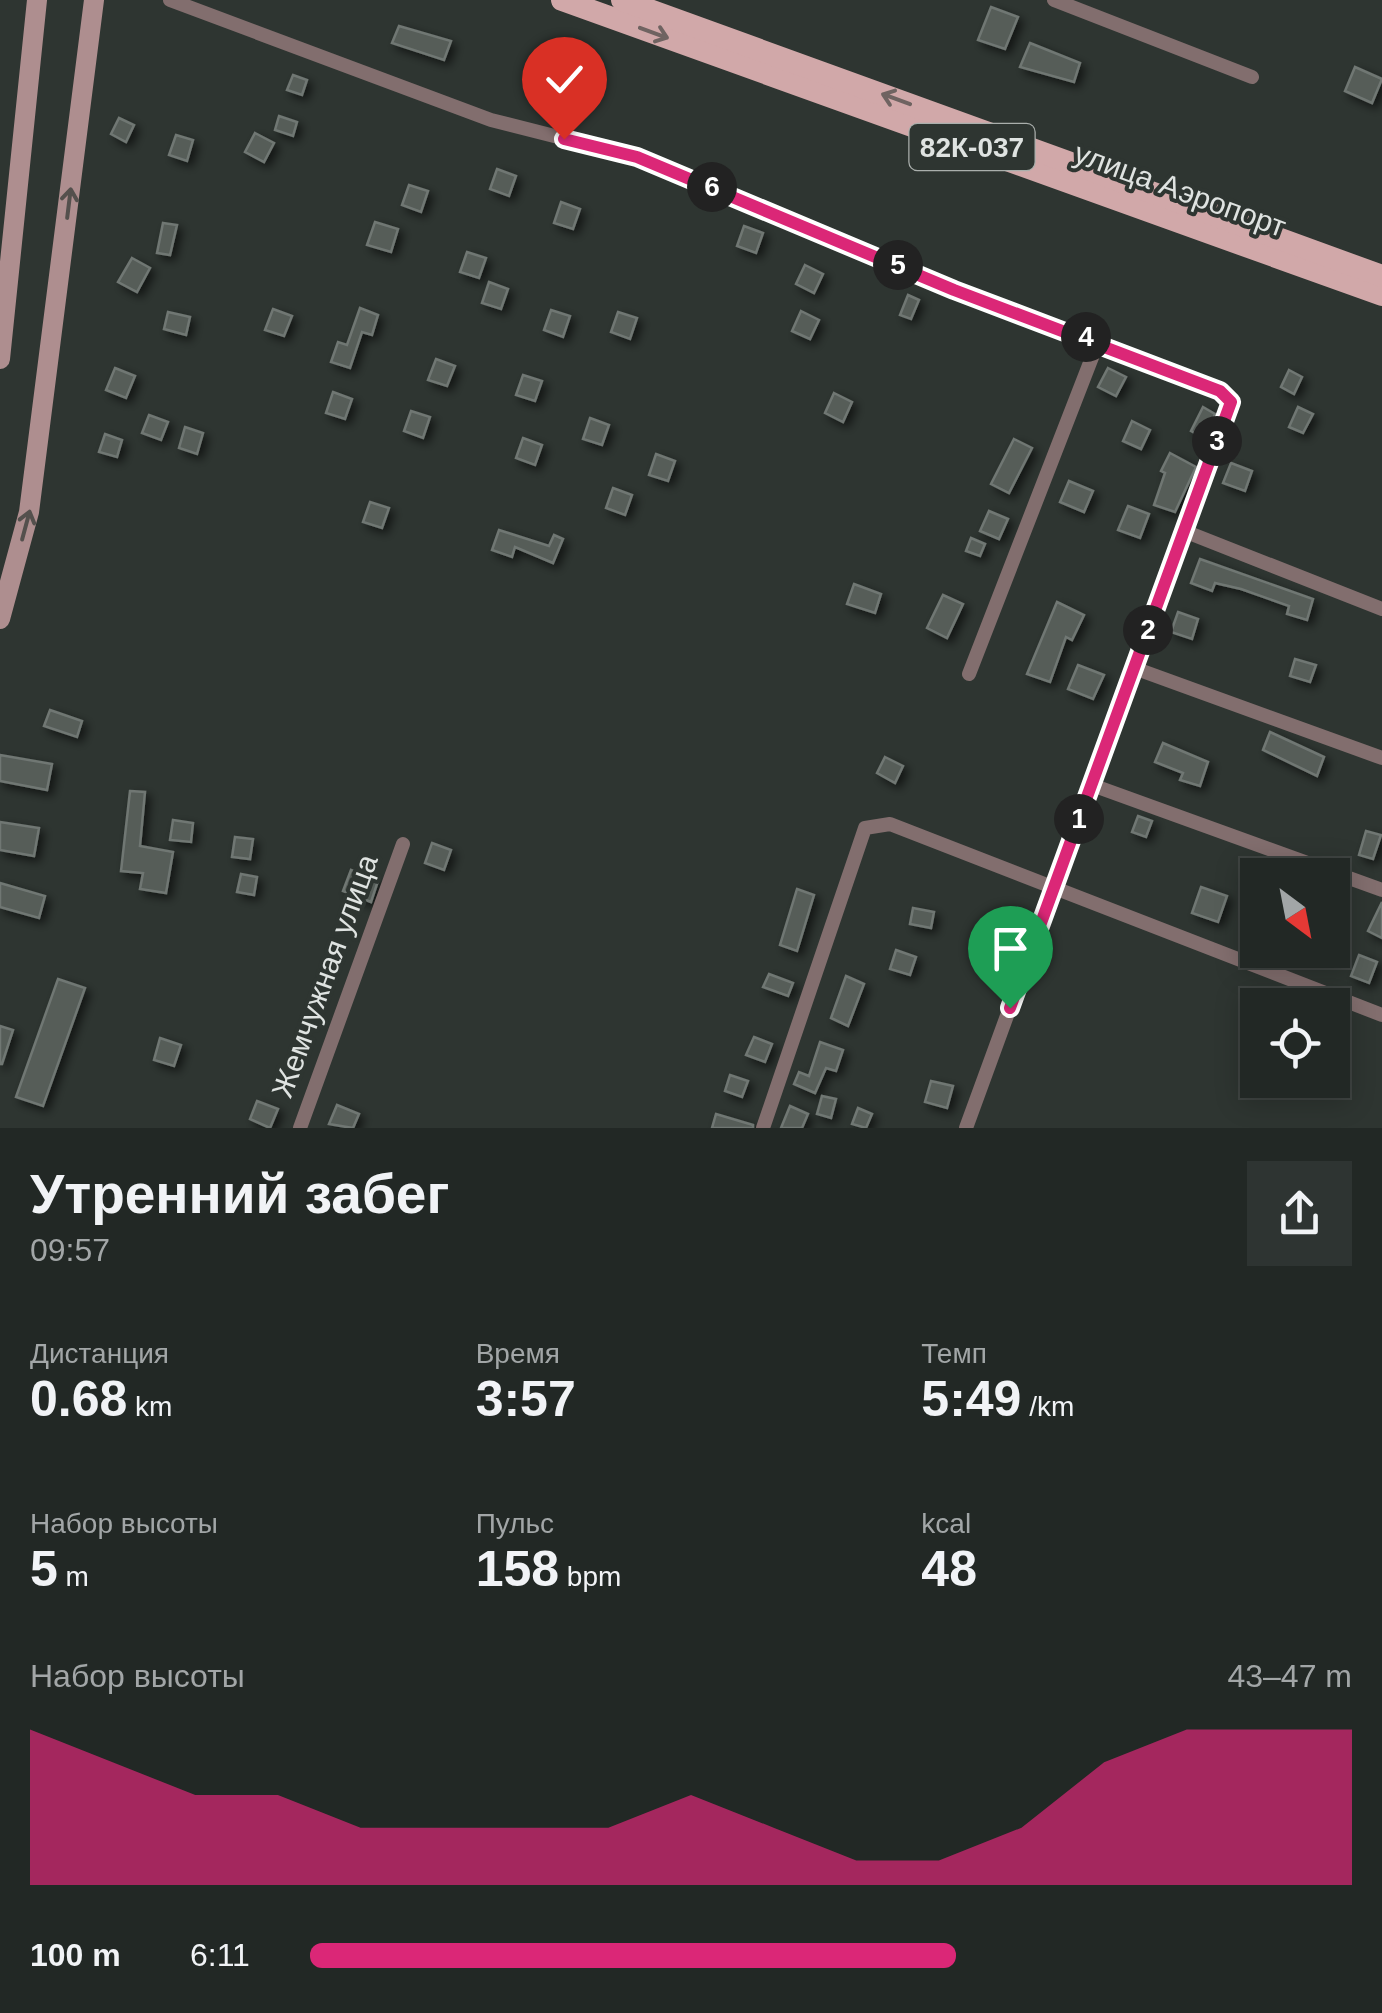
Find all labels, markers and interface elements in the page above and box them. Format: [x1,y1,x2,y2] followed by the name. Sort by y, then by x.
[637,25,668,43] one-way arrow
[522,37,607,140] pin
[537,52,592,107] icon: check
[881,89,912,107] one-way arrow
[910,124,1034,170] road number: 82К-037
[1070,136,1291,243] street label: улица Аэропорт
[687,162,737,212] pin: 6
[704,171,720,202] text: 6
[60,188,79,220] one-way arrow
[873,240,923,290] pin: 5
[890,249,906,280] text: 5
[1061,312,1111,362] pin: 4
[1078,321,1094,352] text: 4
[1192,416,1242,466] pin: 3
[1209,425,1225,456] text: 3
[17,510,36,541] one-way arrow
[1123,605,1173,655] pin: 2
[1140,614,1156,645] text: 2
[1054,794,1104,844] pin: 1
[1071,803,1087,834] text: 1
[265,850,384,1102] street label: Жемчужная улица
[1240,858,1350,968] north arrow
[1240,858,1350,1098] map controls
[968,906,1053,1009] pin
[983,921,1038,976] icon: arrive
[1240,988,1350,1098] button: locate
[1247,1161,1352,1266] button: share
[30,1163,449,1225] text: Утренний забег
[30,1232,110,1268] text: 09:57
[30,1338,169,1369] text: Дистанция
[476,1338,560,1369] text: Время
[921,1338,987,1369] text: Темп
[30,1371,127,1427] text: 0.68
[476,1371,576,1427] text: 3:57
[921,1371,1021,1427] text: 5:49
[127,1391,172,1422] text: km
[1021,1391,1074,1422] text: /km
[30,1508,218,1539] text: Набор высоты
[476,1508,554,1539] text: Пульс
[921,1508,971,1539] text: kcal
[30,1541,58,1597] text: 5
[476,1541,559,1597] text: 158
[921,1541,977,1597] text: 48
[58,1561,89,1592] text: m
[559,1561,621,1592] text: bpm
[30,1658,245,1694] text: Набор высоты
[1227,1658,1352,1694] text: 43–47 m
[30,1937,121,1973] text: 100 m
[190,1937,250,1973] text: 6:11

